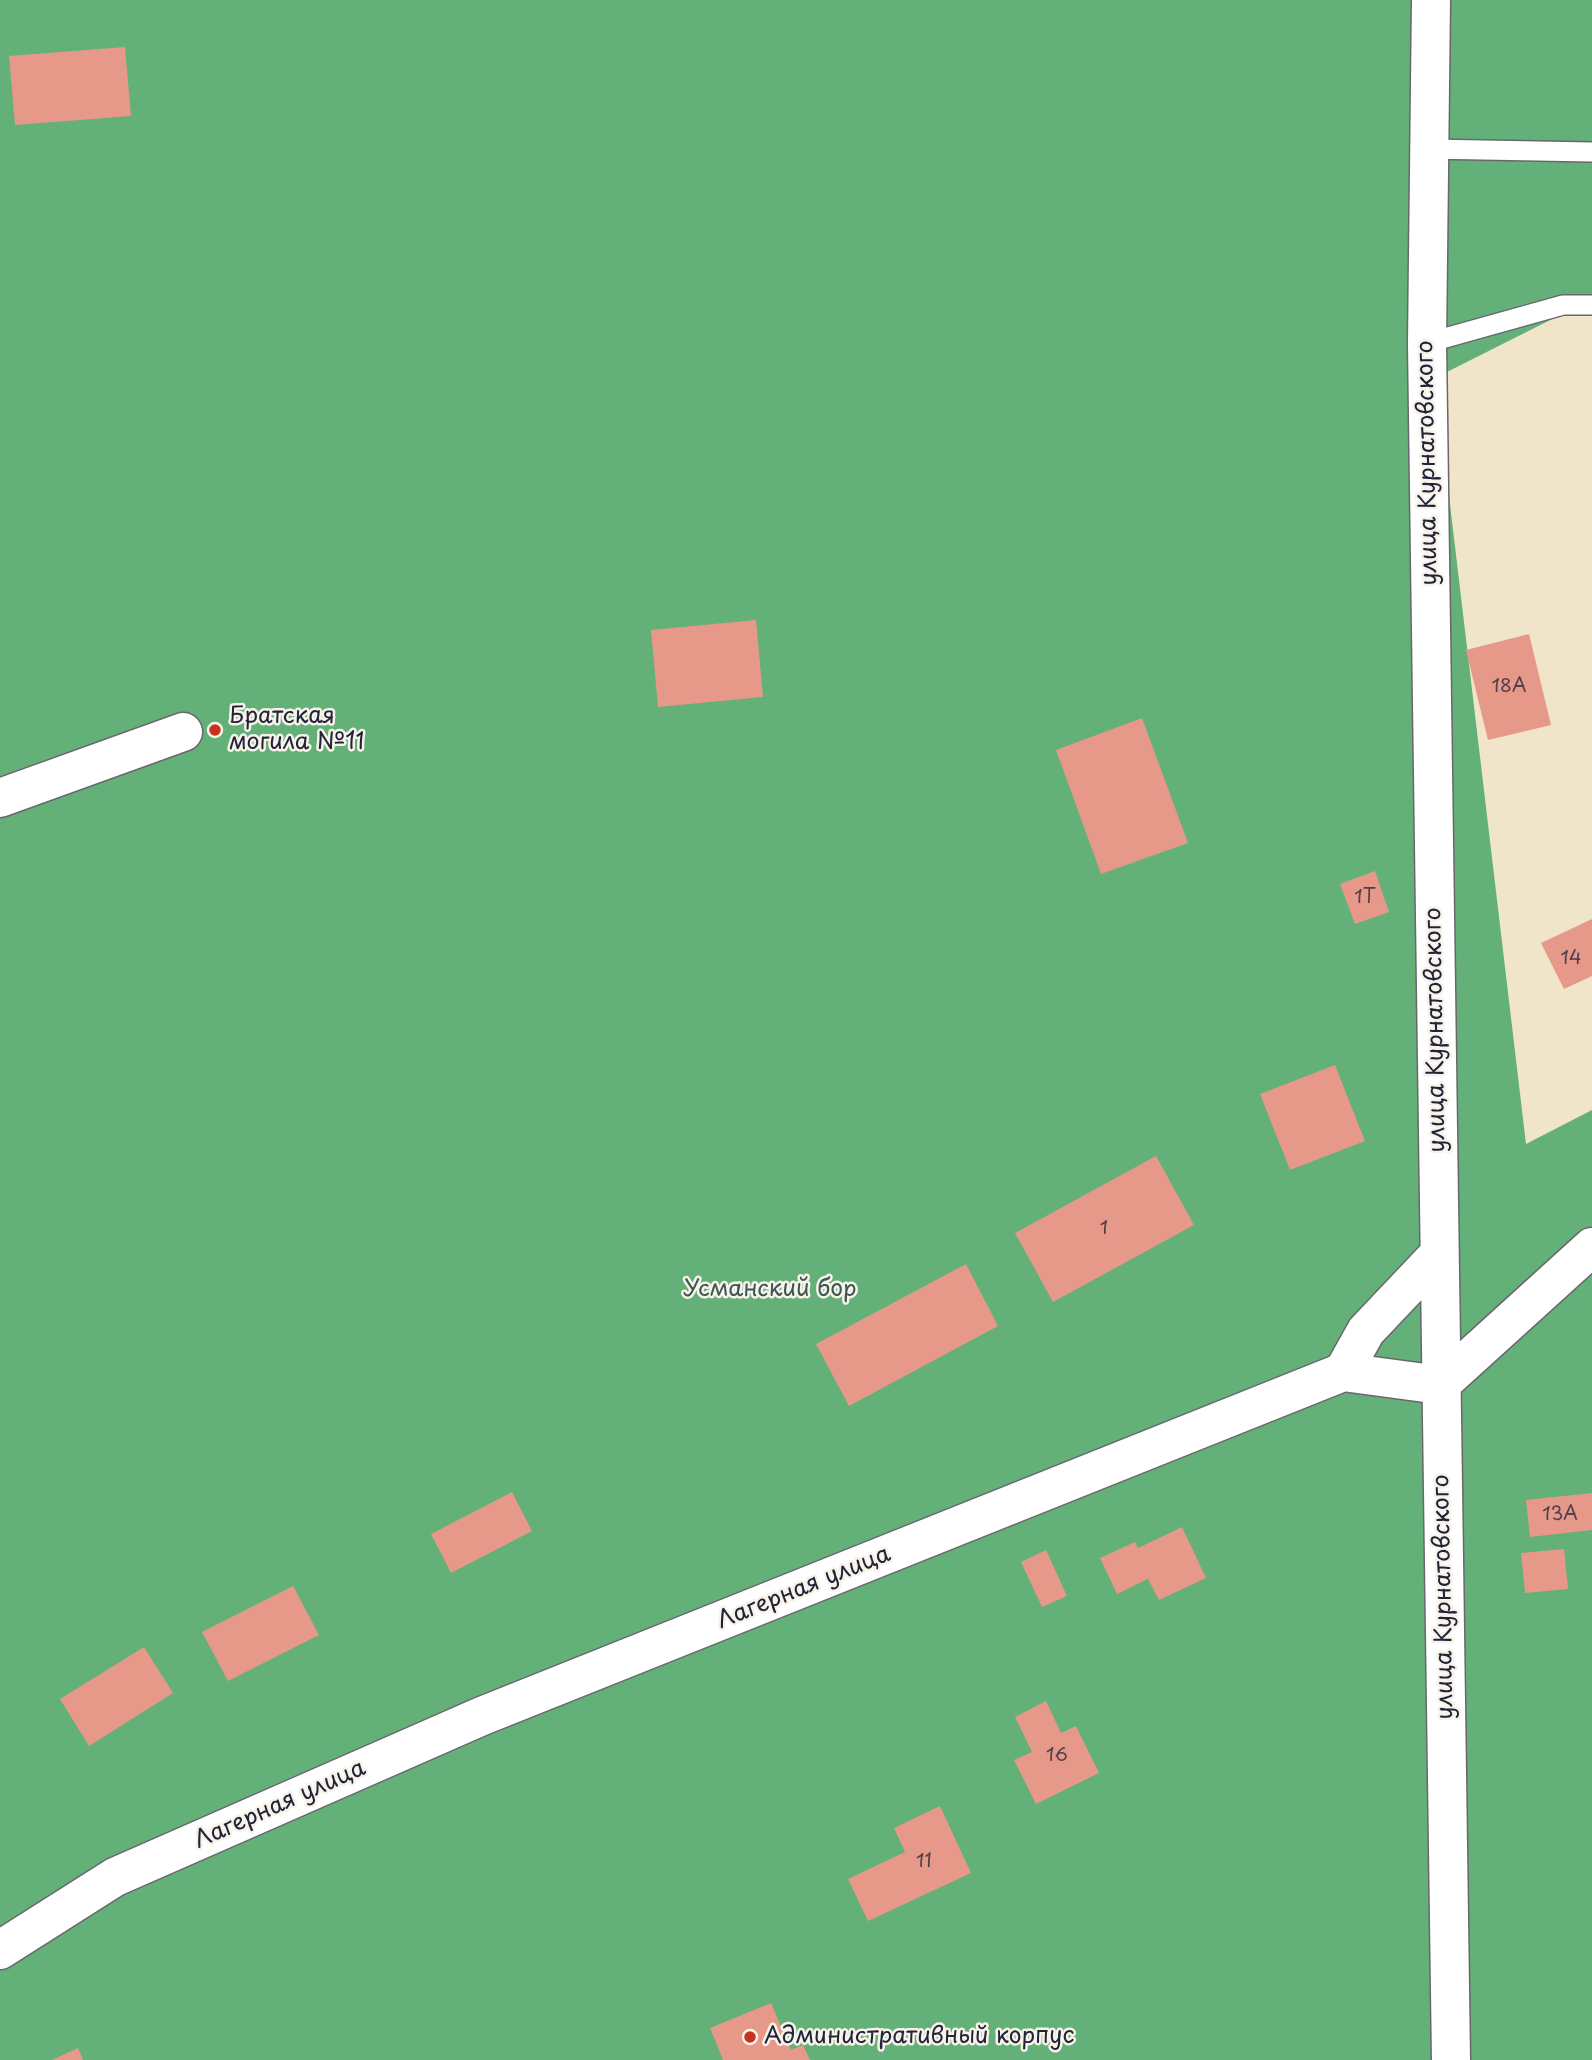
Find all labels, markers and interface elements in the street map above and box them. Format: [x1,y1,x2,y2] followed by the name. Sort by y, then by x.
[1412,340,1444,586] street label: улица Курнатовского
[1492,676,1526,698] house number: 18А
[229,703,364,757] place label: Братская могила №11
[207,722,223,738] marker: Братская могила №11
[1354,887,1376,909] house number: 1Т
[1420,907,1452,1153] street label: улица Курнатовского
[1560,948,1582,970] house number: 14
[1100,1218,1108,1240] house number: 1
[683,1276,857,1304] park label: Усманский бор
[1428,1474,1460,1720] street label: улица Курнатовского
[1542,1504,1578,1526] house number: 13А
[713,1541,895,1635] street label: Лагерная улица
[1046,1745,1068,1767] house number: 16
[190,1755,370,1855] street label: Лагерная улица
[916,1851,932,1873] house number: 11
[764,2023,1074,2051] place label: Административный корпус
[742,2029,758,2045] marker: Административный корпус

